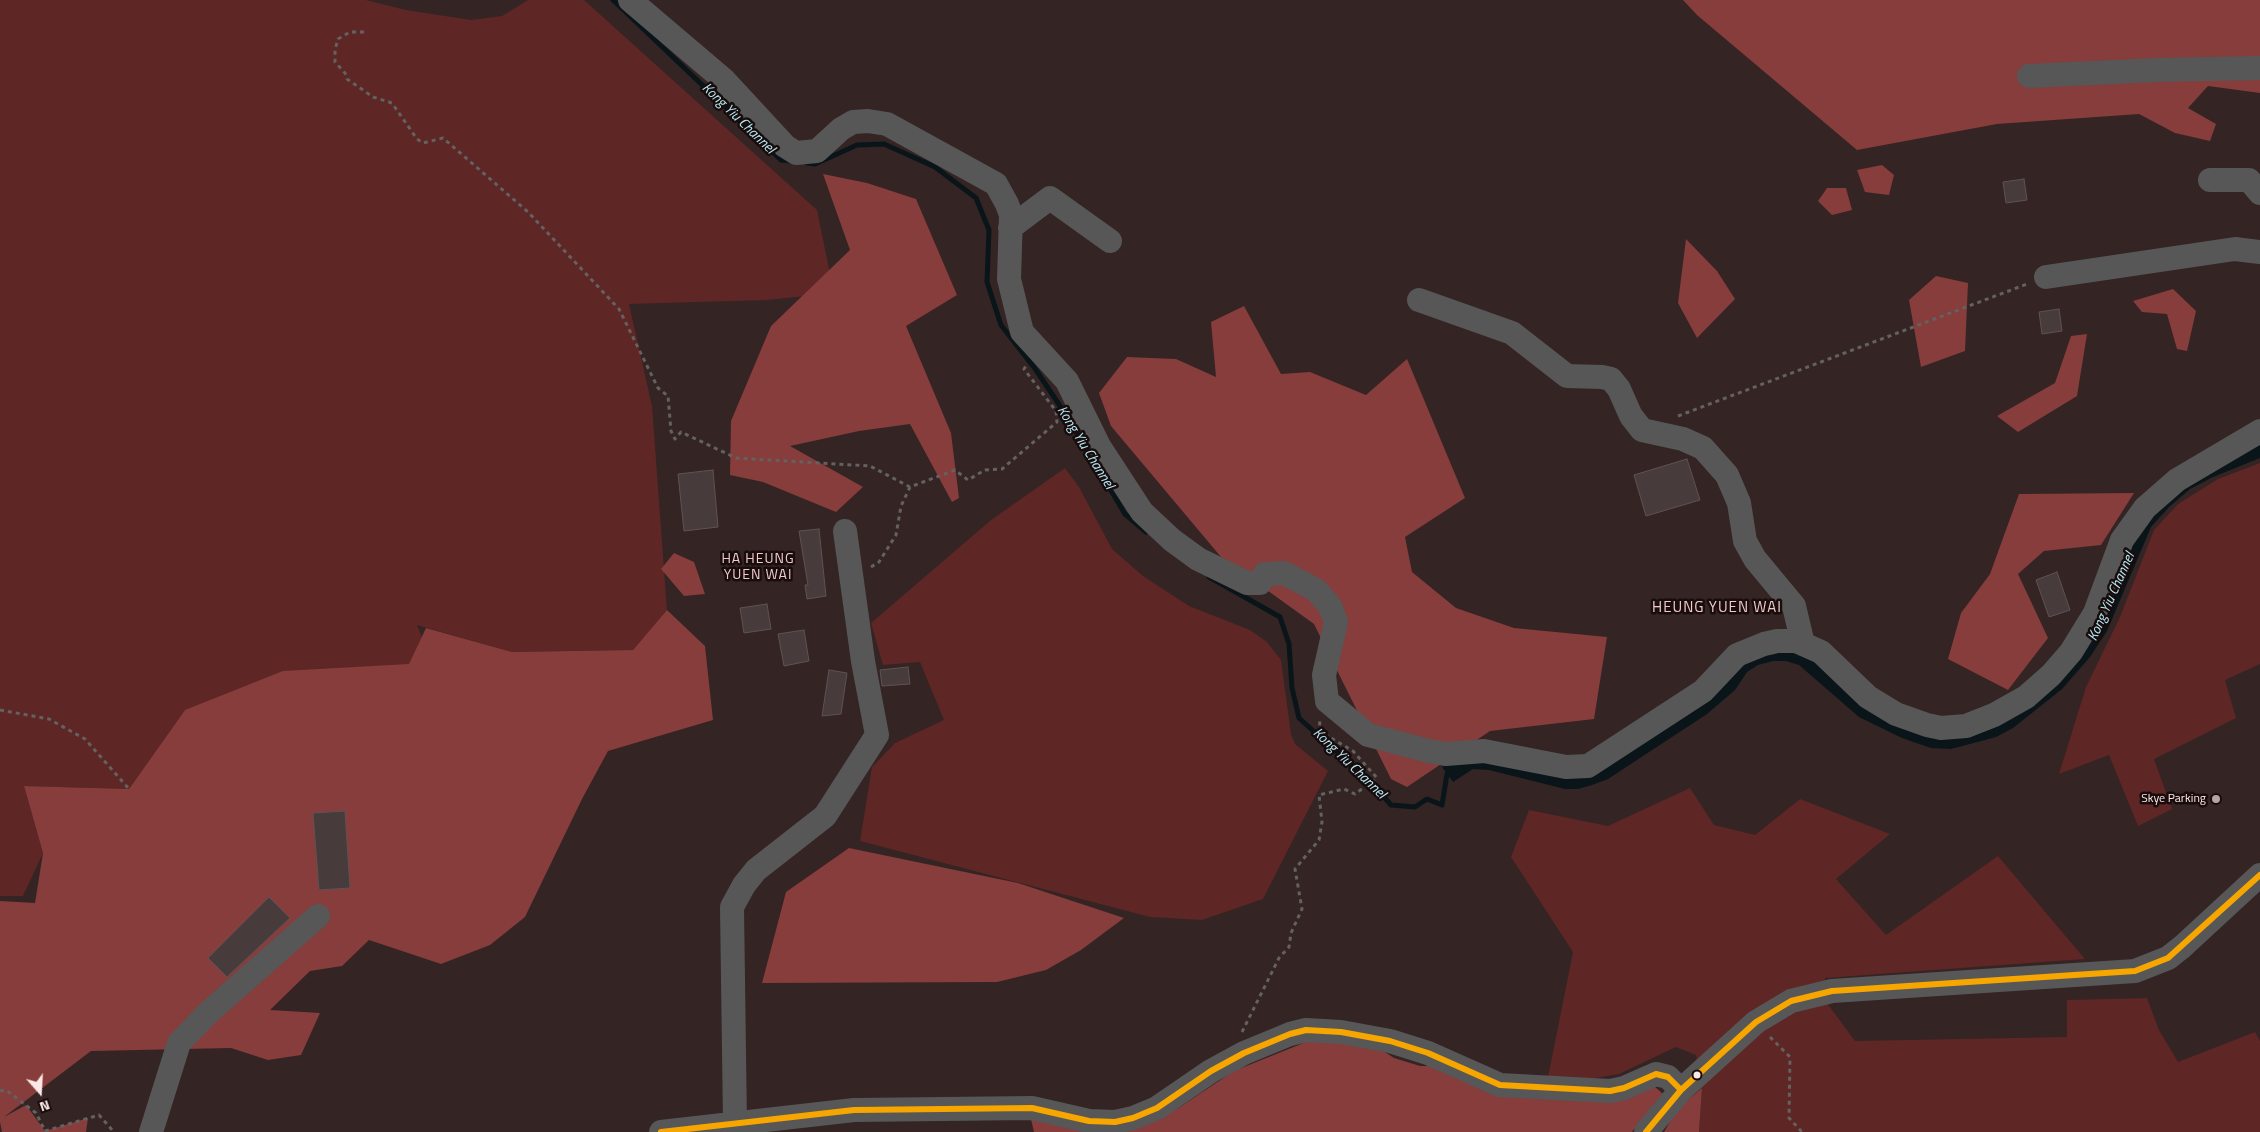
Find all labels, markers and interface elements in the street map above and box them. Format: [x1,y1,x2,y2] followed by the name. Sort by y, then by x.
[698,80,778,158] water label: Kong Yiu Channel
[1053,403,1117,493] water label: Kong Yiu Channel
[2085,550,2139,644] water label: Kong Yiu Channel
[720,552,796,584] district label: HA HEUNG YUEN WAI
[1650,599,1784,617] district label: HEUNG YUEN WAI
[1309,725,1389,803] water label: Kong Yiu Channel
[2141,792,2206,806] place label: Skye Parking
[2210,793,2222,805] marker: Skye Parking
[15,1067,65,1117] north arrow
[1692,1070,1702,1080] unlabelled marker
[37,1095,53,1118] text: N

